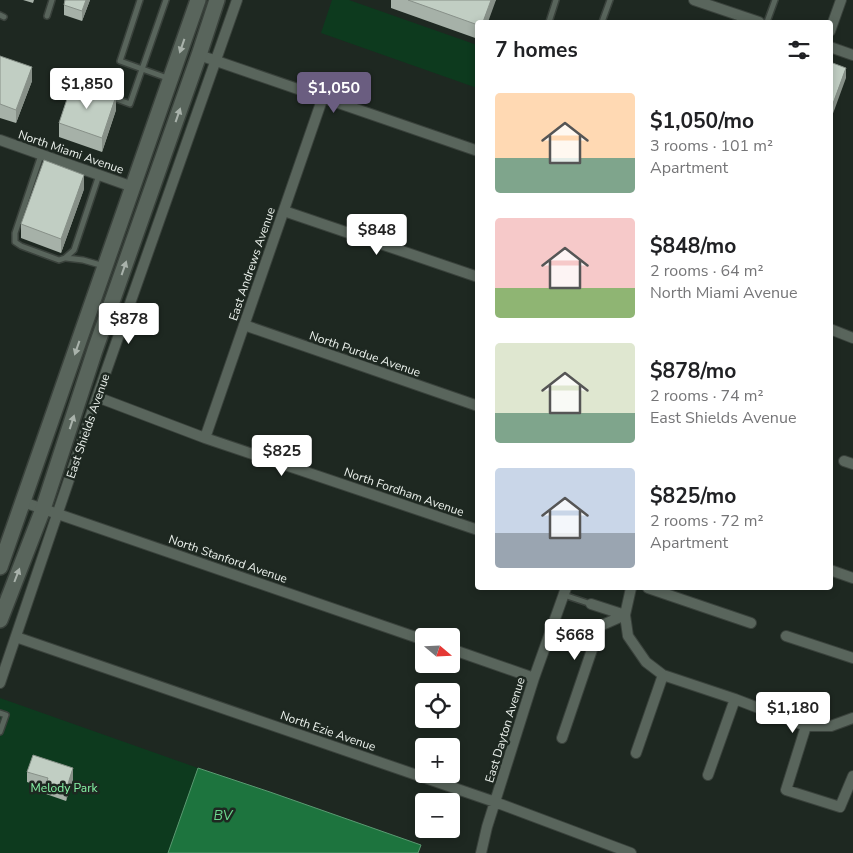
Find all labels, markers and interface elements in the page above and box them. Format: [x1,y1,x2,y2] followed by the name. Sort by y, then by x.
[495,36,578,64] text: 7 homes
[785,36,813,64] icon: filters
[178,39,186,54] one-way arrow
[46,68,128,110] pin: $1,850
[293,72,375,114] pin: $1,050
[61,73,113,95] text: $1,850
[308,77,360,99] text: $1,050
[175,107,182,122] one-way arrow
[650,107,754,135] text: $1,050/mo
[535,113,595,173] icon: home
[16,126,126,178] street label: North Miami Avenue
[650,135,773,157] text: 3 rooms · 101 m²
[650,157,728,179] text: Apartment
[225,205,279,323] street label: East Andrews Avenue
[347,214,407,256] pin: $848
[358,219,396,241] text: $848
[650,232,736,260] text: $848/mo
[535,238,595,298] icon: home
[120,260,128,275] one-way arrow
[650,260,763,282] text: 2 rooms · 64 m²
[650,282,798,304] text: North Miami Avenue
[99,302,159,345] pin: $878
[110,308,148,330] text: $878
[307,327,423,381] street label: North Purdue Avenue
[73,341,80,356] one-way arrow
[650,357,736,385] text: $878/mo
[535,363,595,423] icon: home
[63,371,113,481] street label: East Shields Avenue
[650,385,763,407] text: 2 rooms · 74 m²
[650,407,796,429] text: East Shields Avenue
[68,414,76,429] one-way arrow
[252,434,312,477] pin: $825
[263,440,301,462] text: $825
[342,464,466,520] street label: North Fordham Avenue
[650,482,736,510] text: $825/mo
[535,488,595,548] icon: home
[650,510,763,532] text: 2 rooms · 72 m²
[166,531,290,587] street label: North Stanford Avenue
[650,532,728,554] text: Apartment
[13,567,21,582] one-way arrow
[545,618,605,661] pin: $668
[556,624,594,646] text: $668
[415,628,460,672] north arrow
[415,628,460,838] map controls
[481,675,529,785] street label: East Dayton Avenue
[415,683,460,728] button: locate
[752,692,834,734] pin: $1,180
[767,697,819,719] text: $1,180
[278,707,378,755] street label: North Ezie Avenue
[415,738,460,783] button: +
[30,780,99,796] park label: Melody Park
[415,793,460,838] button: −
[214,806,234,825] water label: BV

